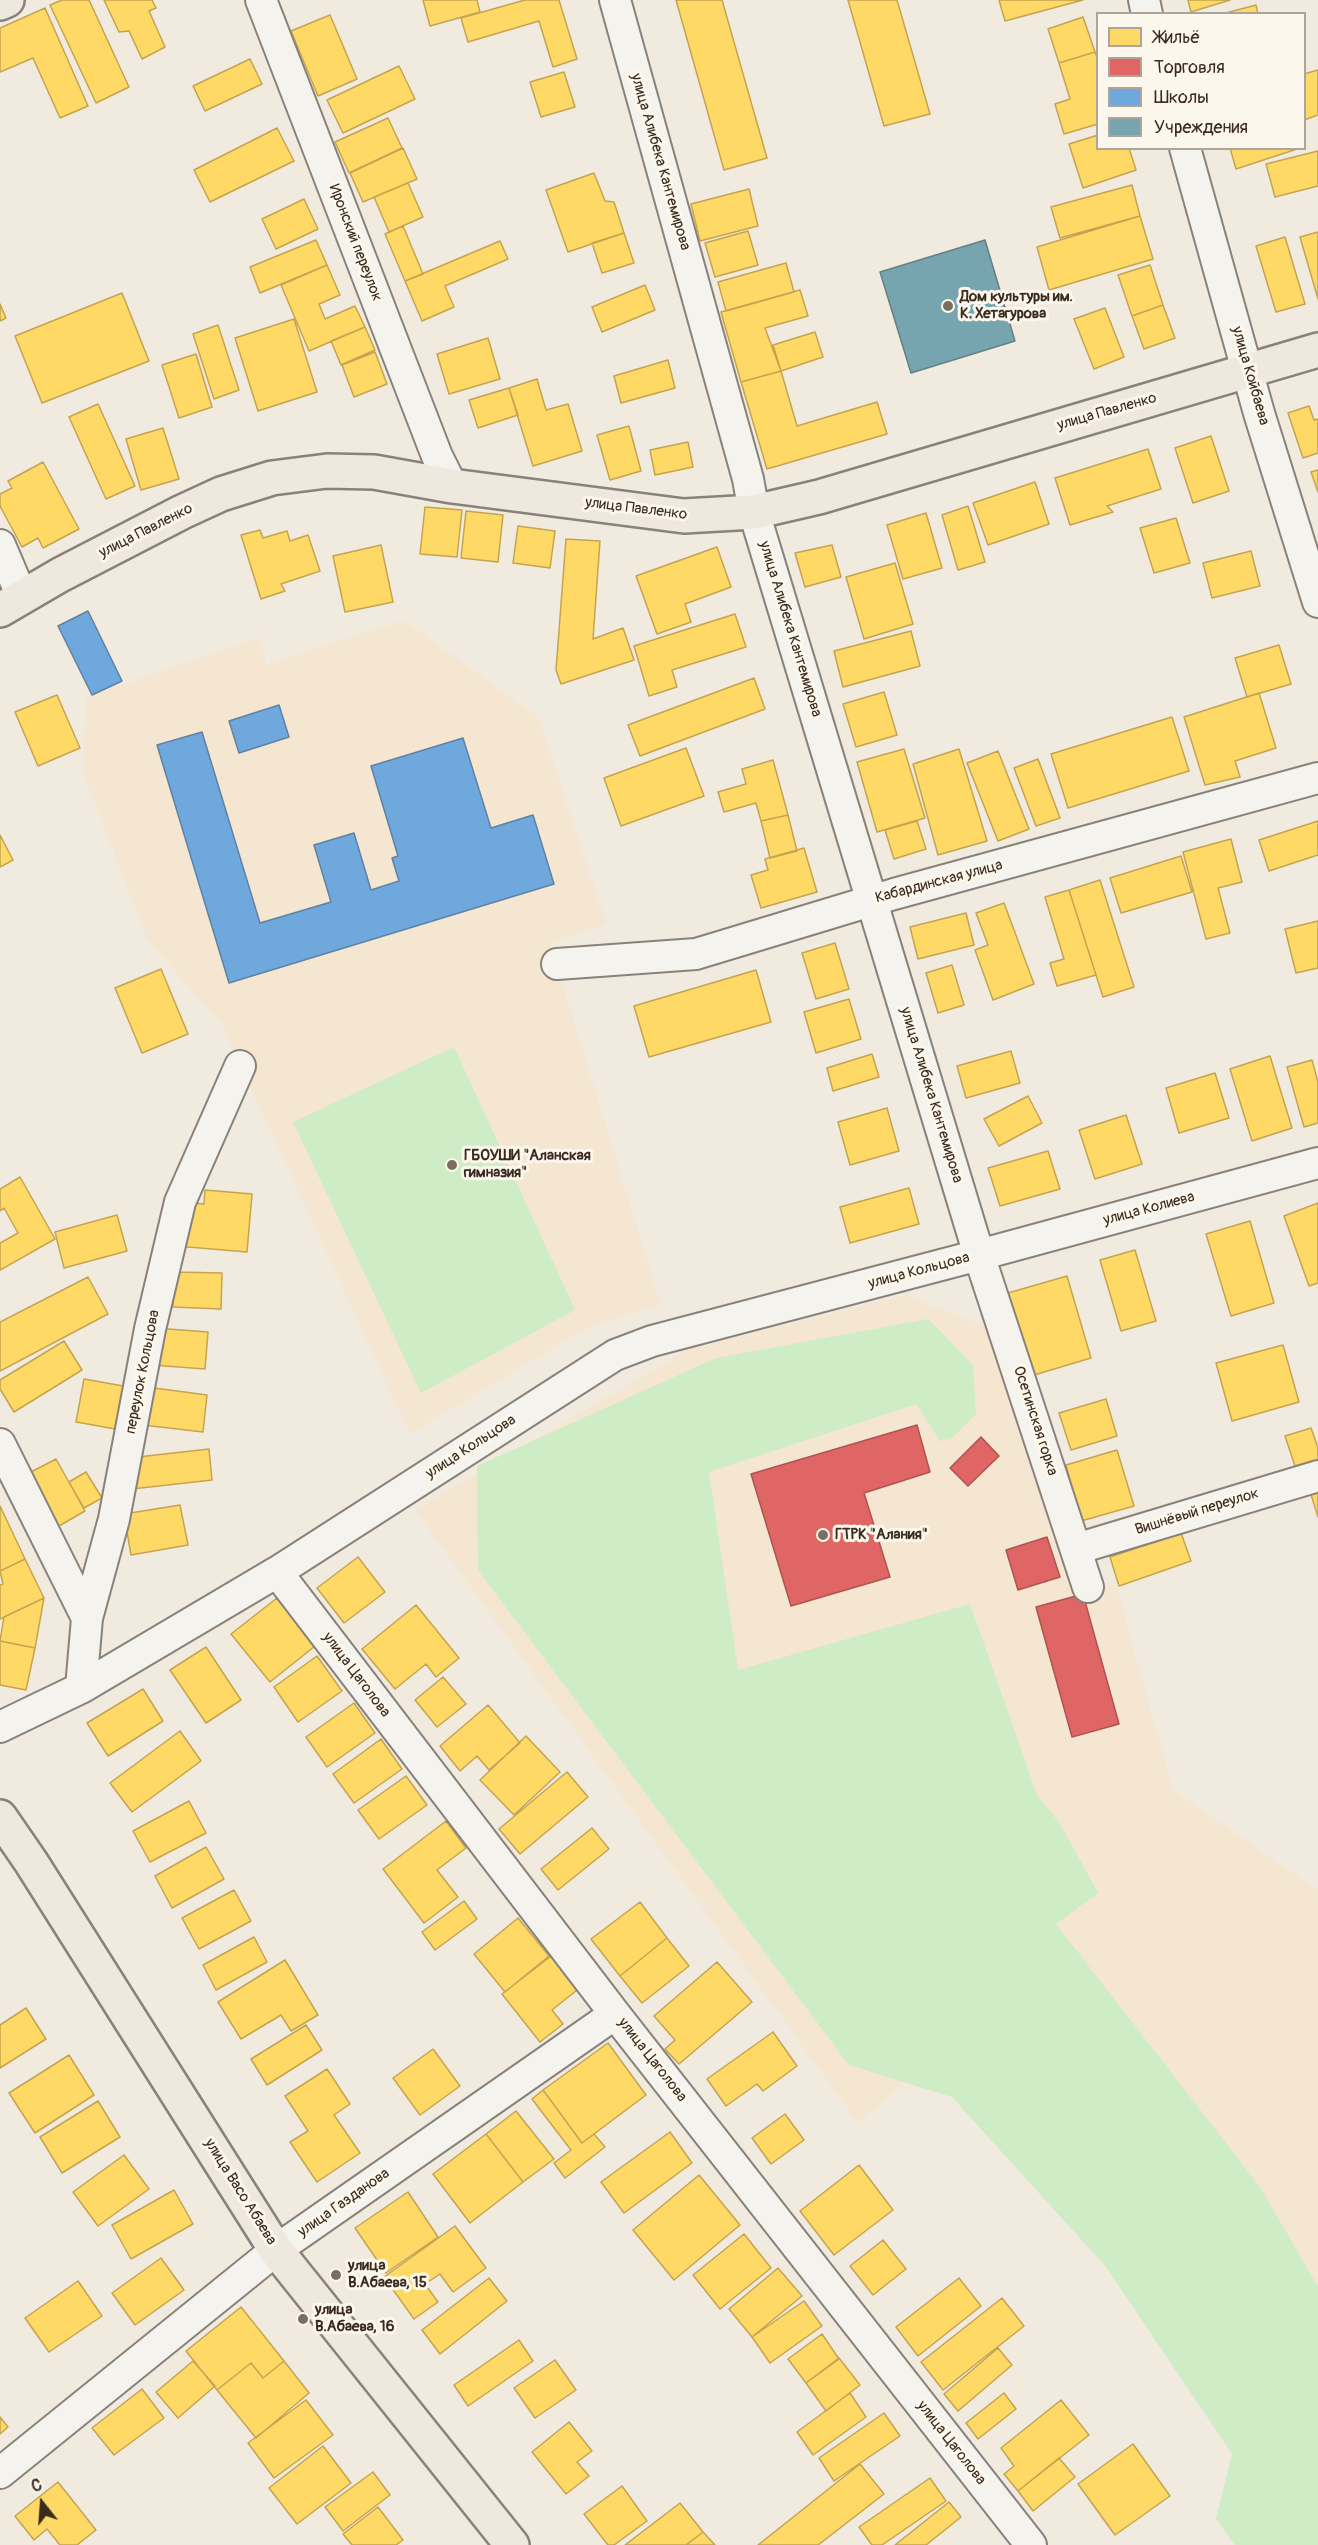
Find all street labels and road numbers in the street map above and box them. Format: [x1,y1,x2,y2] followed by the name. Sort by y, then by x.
[626,72,694,252] street label: улица Алибека Кантемирова
[324,182,386,304] street label: Иронский переулок
[1227,325,1273,427] street label: улица Койбаева
[1055,389,1159,435] street label: улица Павленко
[584,494,688,524] street label: улица Павленко
[96,500,196,562] street label: улица Павленко
[755,539,825,719] street label: улица Алибека Кантемирова
[873,856,1005,908] street label: Кабардинская улица
[896,1005,966,1185] street label: улица Алибека Кантемирова
[1101,1188,1197,1230] street label: улица Колиева
[866,1249,972,1293] street label: улица Кольцова
[122,1308,164,1436] street label: переулок Кольцова
[1009,1364,1061,1478] street label: Осетинская горка
[423,1411,519,1483] street label: улица Кольцова
[1133,1485,1261,1539] street label: Вишнёвый переулок
[318,1629,394,1721] street label: улица Цаголова
[614,2014,690,2106] street label: улица Цаголова
[200,2135,280,2249] street label: улица Васо Абаева
[295,2165,393,2241] street label: улица Газданова
[913,2397,989,2489] street label: улица Цаголова

